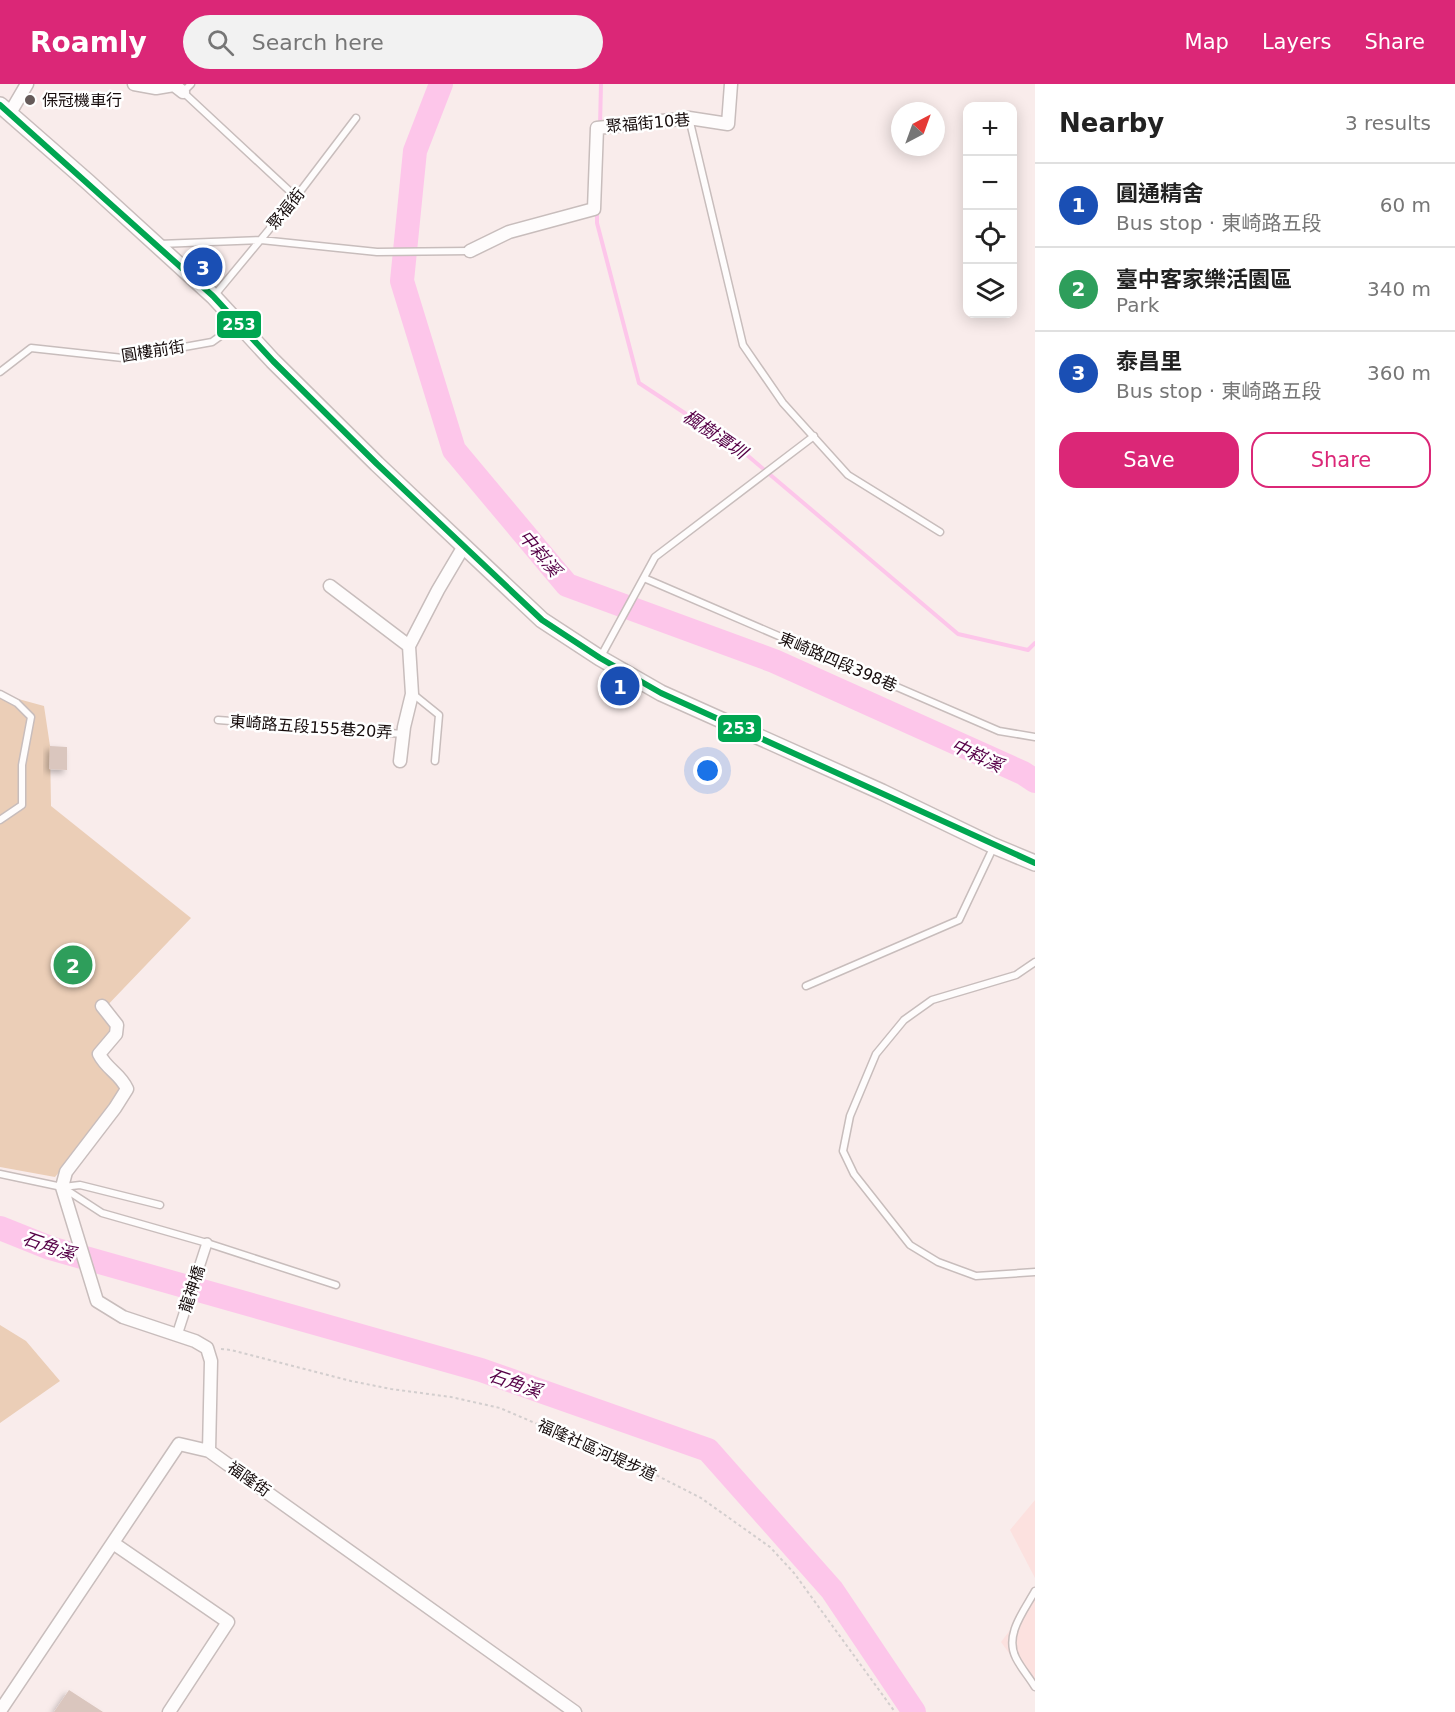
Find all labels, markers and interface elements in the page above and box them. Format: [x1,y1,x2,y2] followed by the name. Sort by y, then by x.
[183,15,603,69] search box
[30,26,147,59] text: Roamly
[204,26,237,59] icon: search
[252,30,384,55] text: Search here
[1185,30,1229,54] text: Map
[1262,30,1331,54] text: Layers
[1364,30,1425,54] text: Share
[42,91,122,110] place label: 保冠機車行
[23,93,37,107] marker: 保冠機車行
[891,102,945,156] north arrow
[963,102,1017,318] map controls
[963,102,1017,156] button: +
[1059,108,1164,138] text: Nearby
[605,110,691,136] street label: 聚福街10巷
[1345,111,1431,135] text: 3 results
[963,156,1017,210] button: −
[1116,181,1204,206] text: 圓通精舍
[264,184,308,234] street label: 聚福街
[1072,193,1085,217] text: 1
[1380,193,1431,217] text: 60 m
[963,210,1017,264] button: locate
[1116,211,1321,235] text: Bus stop · 東崎路五段
[184,244,222,290] pin: 3
[963,264,1017,318] button: layers
[1116,267,1292,292] text: 臺中客家樂活園區
[1072,277,1085,301] text: 2
[1367,277,1431,301] text: 340 m
[1116,293,1159,317] text: Park
[216,310,262,339] line badge: 253
[222,315,256,334] text: 253
[120,337,186,365] street label: 圓樓前街
[1116,349,1182,374] text: 泰昌里
[1072,361,1085,385] text: 3
[1367,361,1431,385] text: 360 m
[1116,379,1321,403] text: Bus stop · 東崎路五段
[679,405,753,465] water label: 楓樹潭圳
[1059,432,1239,488] button: Save
[1251,432,1431,488] button: Share
[515,526,567,583] water label: 中嵙溪
[776,629,900,695] street label: 東崎路四段398巷
[600,664,640,708] pin: 1
[229,712,393,742] street label: 東崎路五段155巷20弄
[717,714,762,743] line badge: 253
[722,719,756,738] text: 253
[948,734,1009,777] water label: 中嵙溪
[693,756,722,785] your location
[54,942,92,988] pin: 2
[20,1227,81,1266] water label: 石角溪
[176,1263,208,1315] street label: 龍神橋
[486,1364,547,1403] water label: 石角溪
[535,1415,659,1485] street label: 福隆社區河堤步道
[224,1457,274,1501] street label: 福隆街

